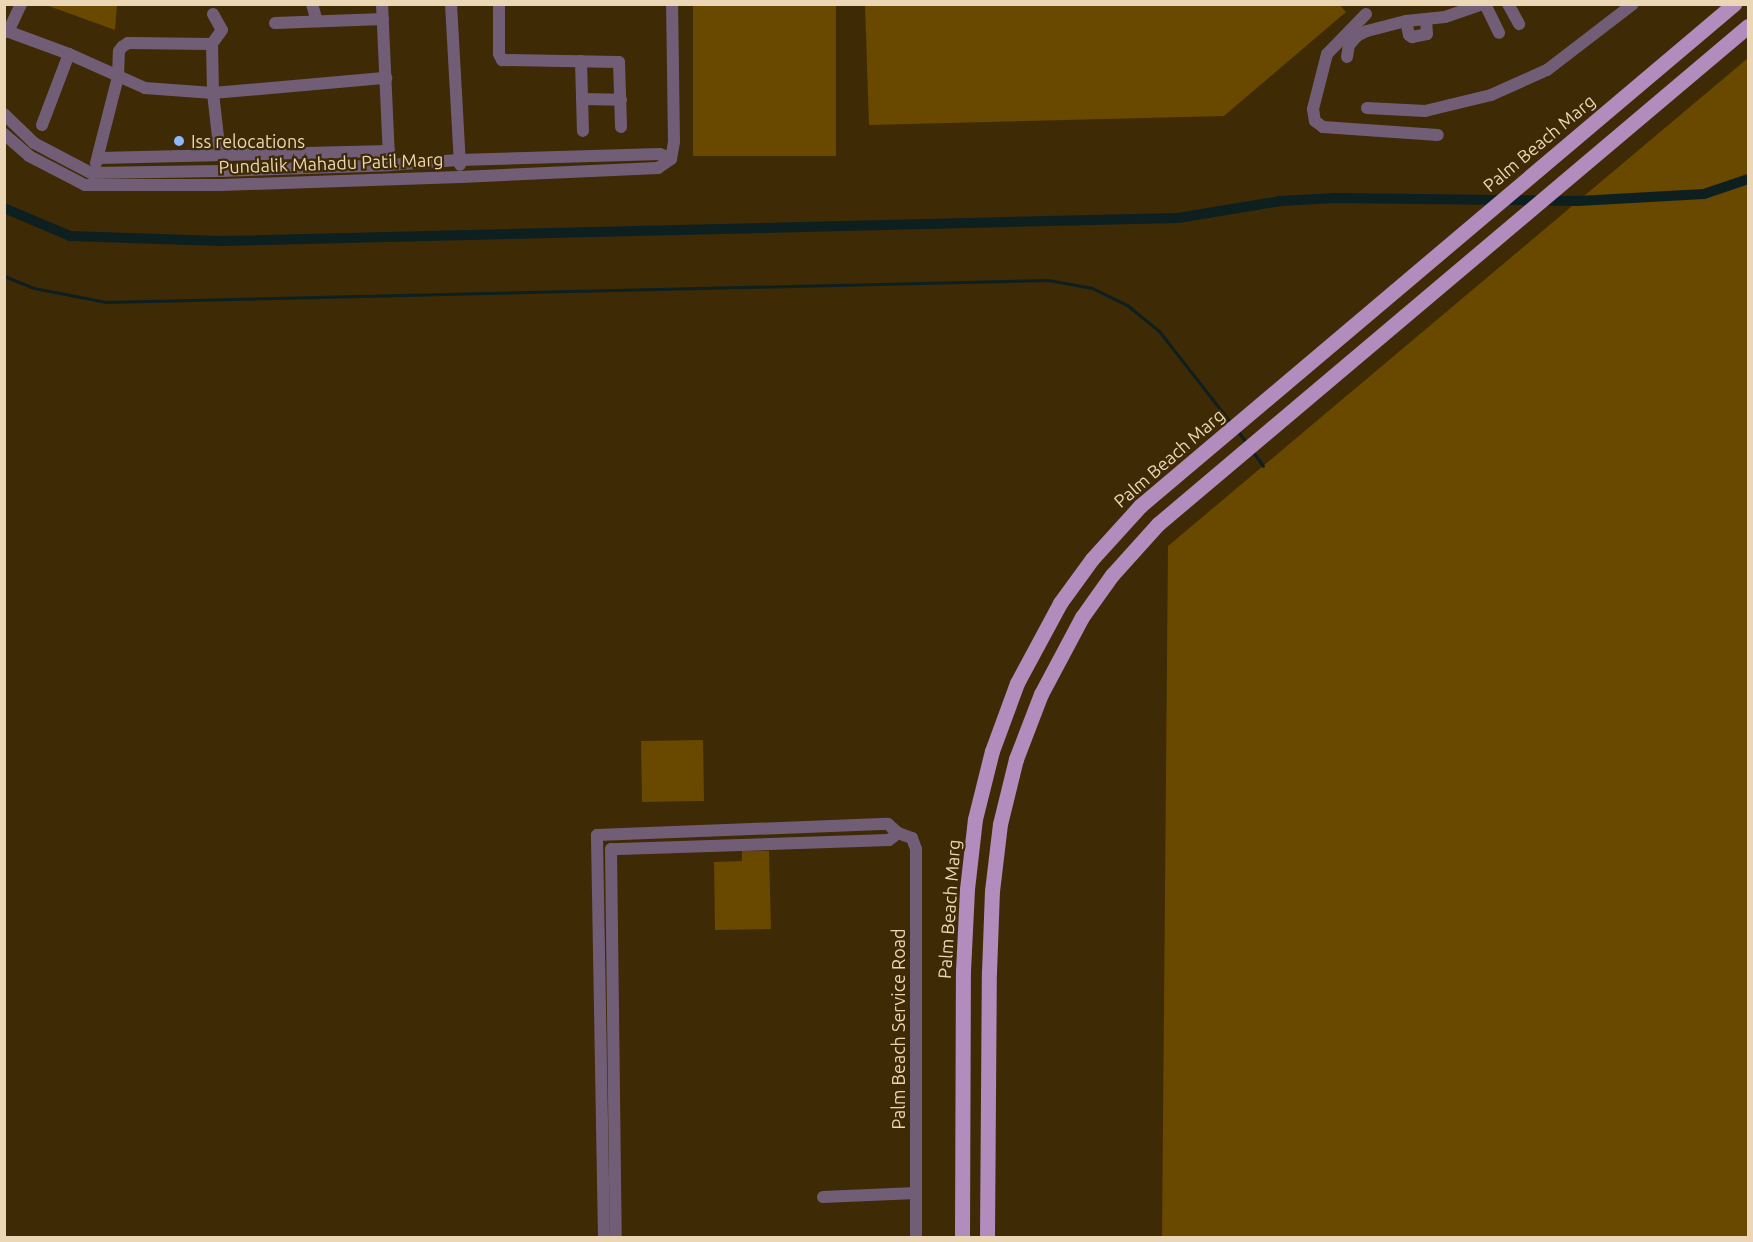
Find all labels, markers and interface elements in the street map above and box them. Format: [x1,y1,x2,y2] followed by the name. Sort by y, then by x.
[1479,90,1599,196] street label: Palm Beach Marg
[191,130,305,152] place label: Iss relocations
[172,134,186,148] marker: Iss relocations
[218,148,444,178] street label: Pundalik Mahadu Patil Marg
[1109,404,1229,512] street label: Palm Beach Marg
[933,839,965,979] street label: Palm Beach Marg
[887,928,909,1130] street label: Palm Beach Service Road

